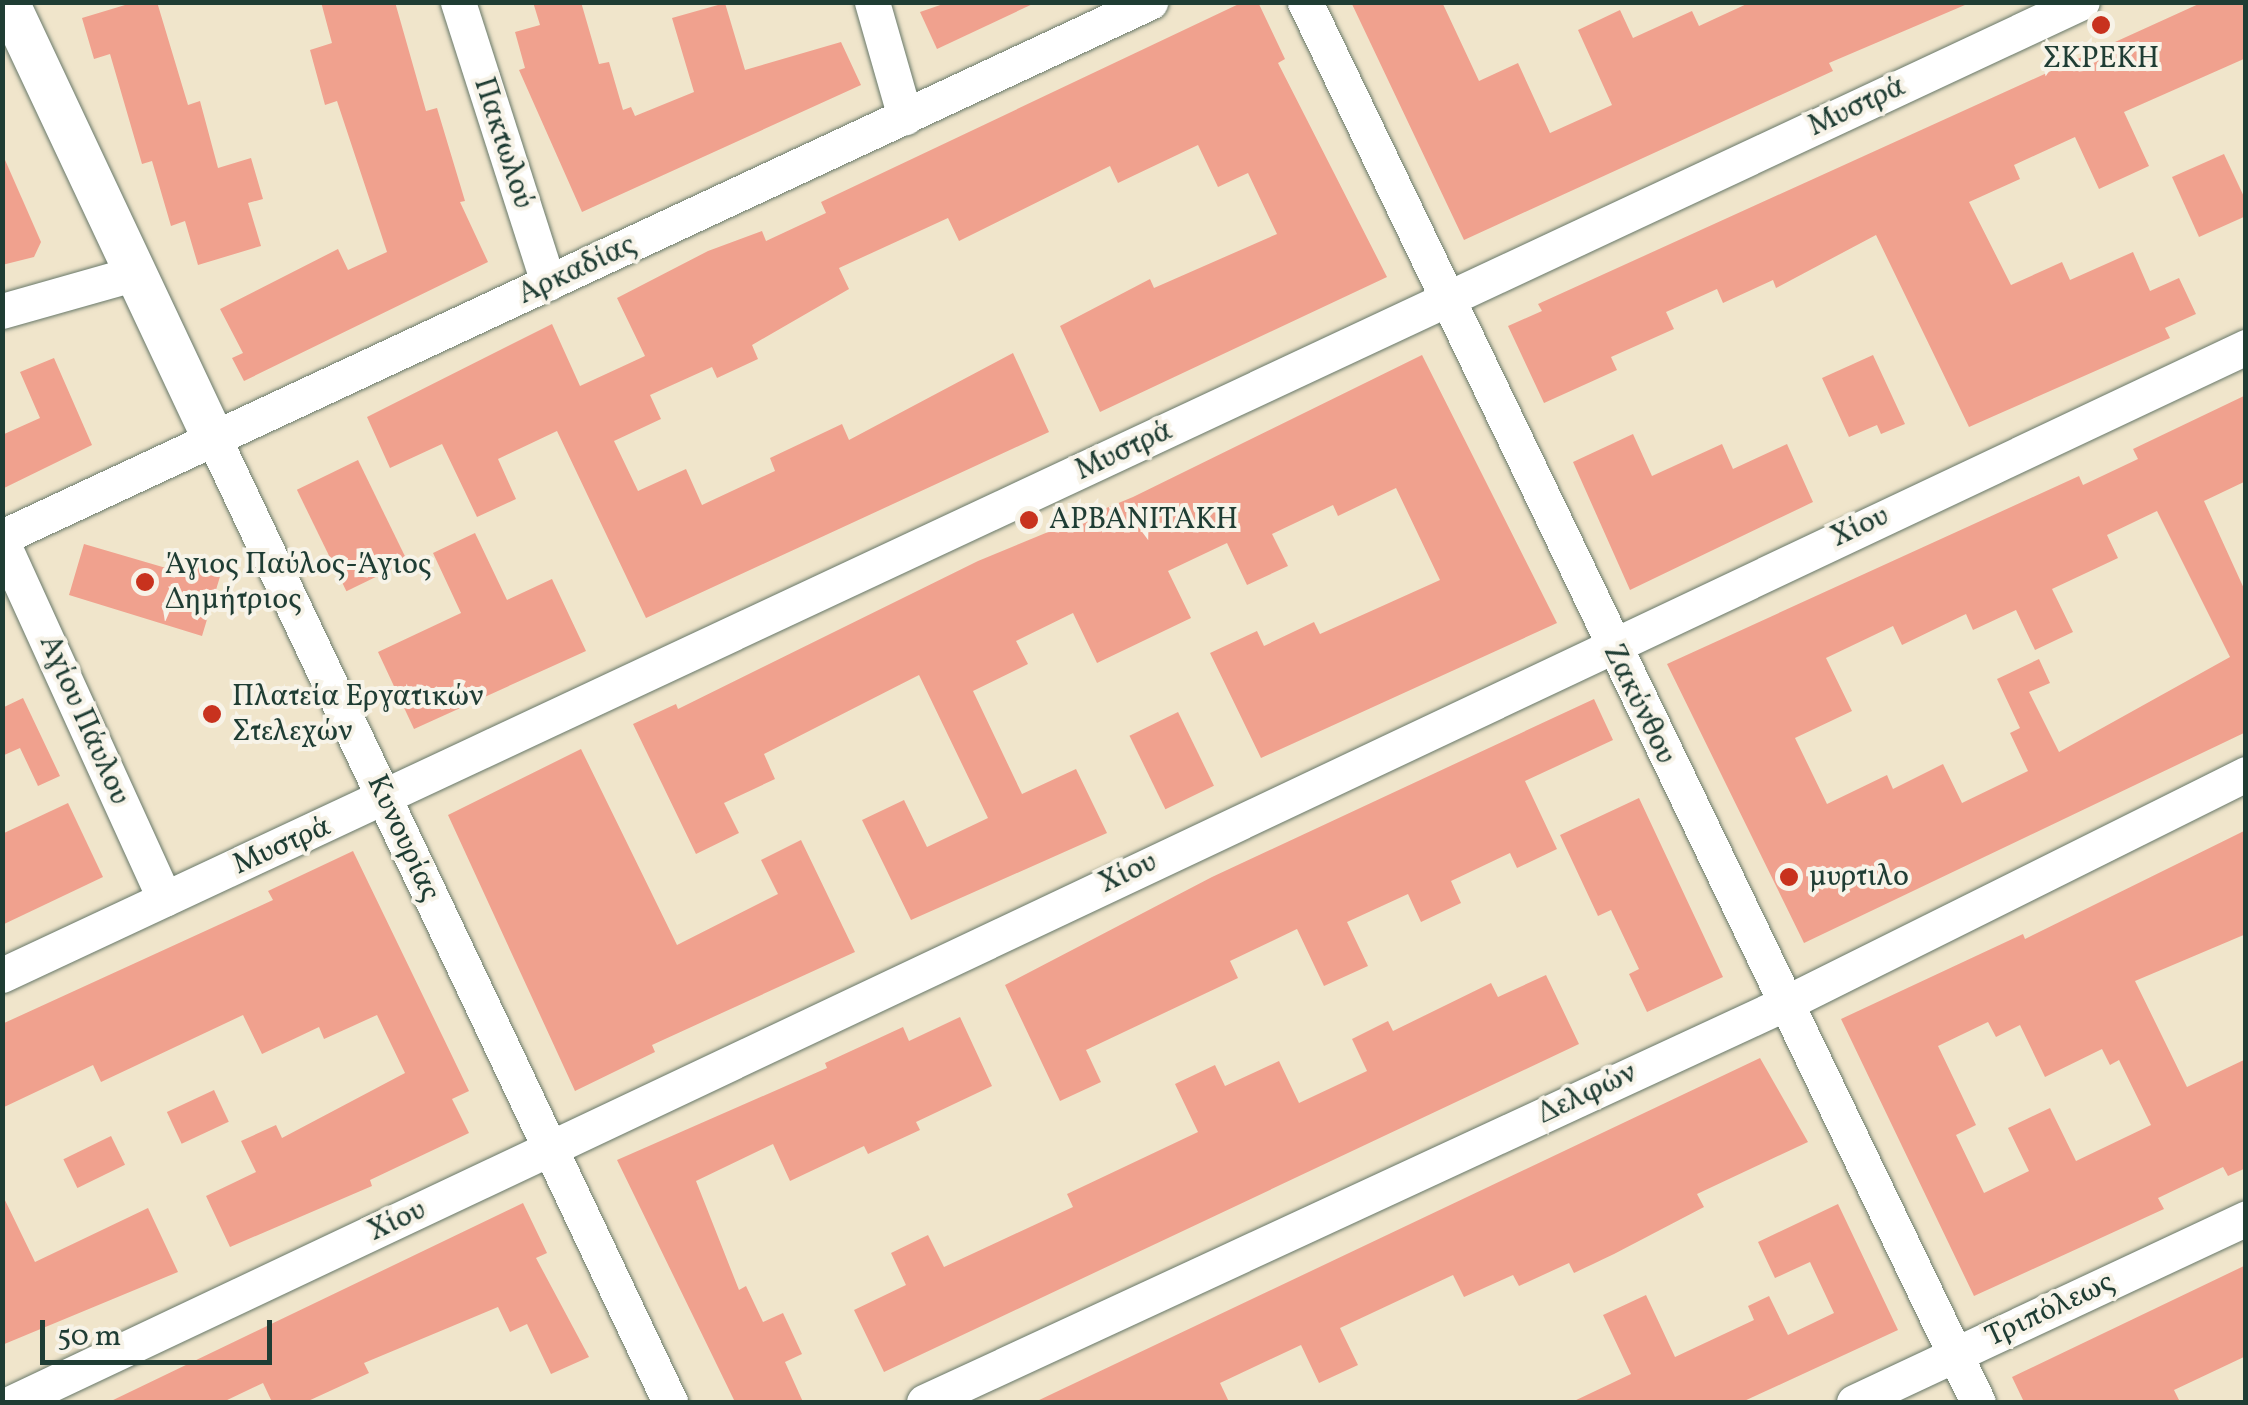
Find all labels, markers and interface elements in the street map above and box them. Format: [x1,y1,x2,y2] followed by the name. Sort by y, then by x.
[2090,14,2112,36] marker: ΣΚΡΕΚΗ
[2043,41,2159,77] place label: ΣΚΡΕΚΗ
[1803,69,1911,145] street label: Μυστρά
[465,73,541,213] street label: Πακτωλού
[512,227,642,313] street label: Αρκαδίας
[1070,413,1178,489] street label: Μυστρά
[1825,498,1895,556] street label: Χίου
[1049,502,1238,538] place label: ΑΡΒΑΝΙΤΑΚΗ
[1018,509,1040,531] marker: ΑΡΒΑΝΙΤΑΚΗ
[165,547,432,618] place label: Άγιος Παύλος-Άγιος Δημήτριος
[134,571,156,593] marker: Άγιος Παύλος-Άγιος Δημήτριος
[31,630,137,810] street label: Αγίου Πάυλου
[1595,638,1683,770] street label: Ζακύνθου
[232,679,483,750] place label: Πλατεία Εργατικών Στελεχών
[201,703,223,725] marker: Πλατεία Εργατικών Στελεχών
[358,769,448,907] street label: Κυνουρίας
[228,809,336,883] street label: Μυστρά
[1093,844,1163,902] street label: Χίου
[1809,859,1909,895] place label: μυρτιλο
[1778,866,1800,888] marker: μυρτιλο
[1532,1056,1642,1132] street label: Δελφών
[362,1192,432,1250] street label: Χίου
[1980,1265,2120,1355] street label: Τριπόλεως
[45,1300,278,1362] scale bar
[57,1316,121,1358] text: 50 m

